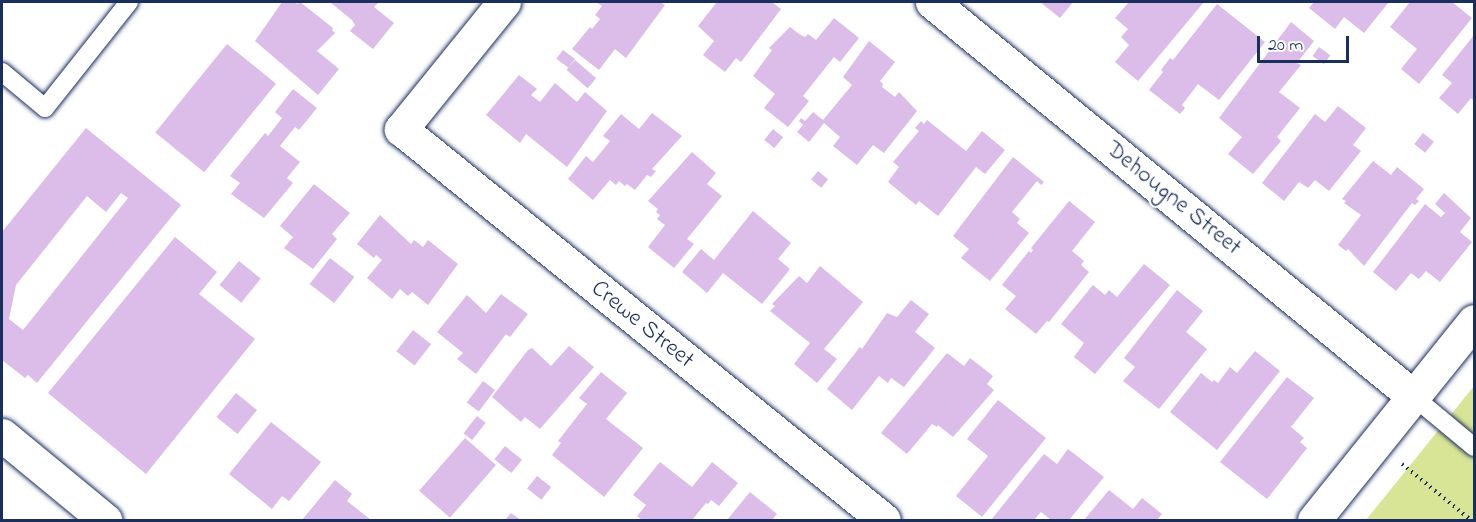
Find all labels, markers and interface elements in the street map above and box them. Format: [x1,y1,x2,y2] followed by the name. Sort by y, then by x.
[1260,24,1352,62] scale bar
[1268,33,1303,59] text: 20 m
[1100,136,1246,262] street label: Dehougne Street
[585,275,699,375] street label: Crewe Street

